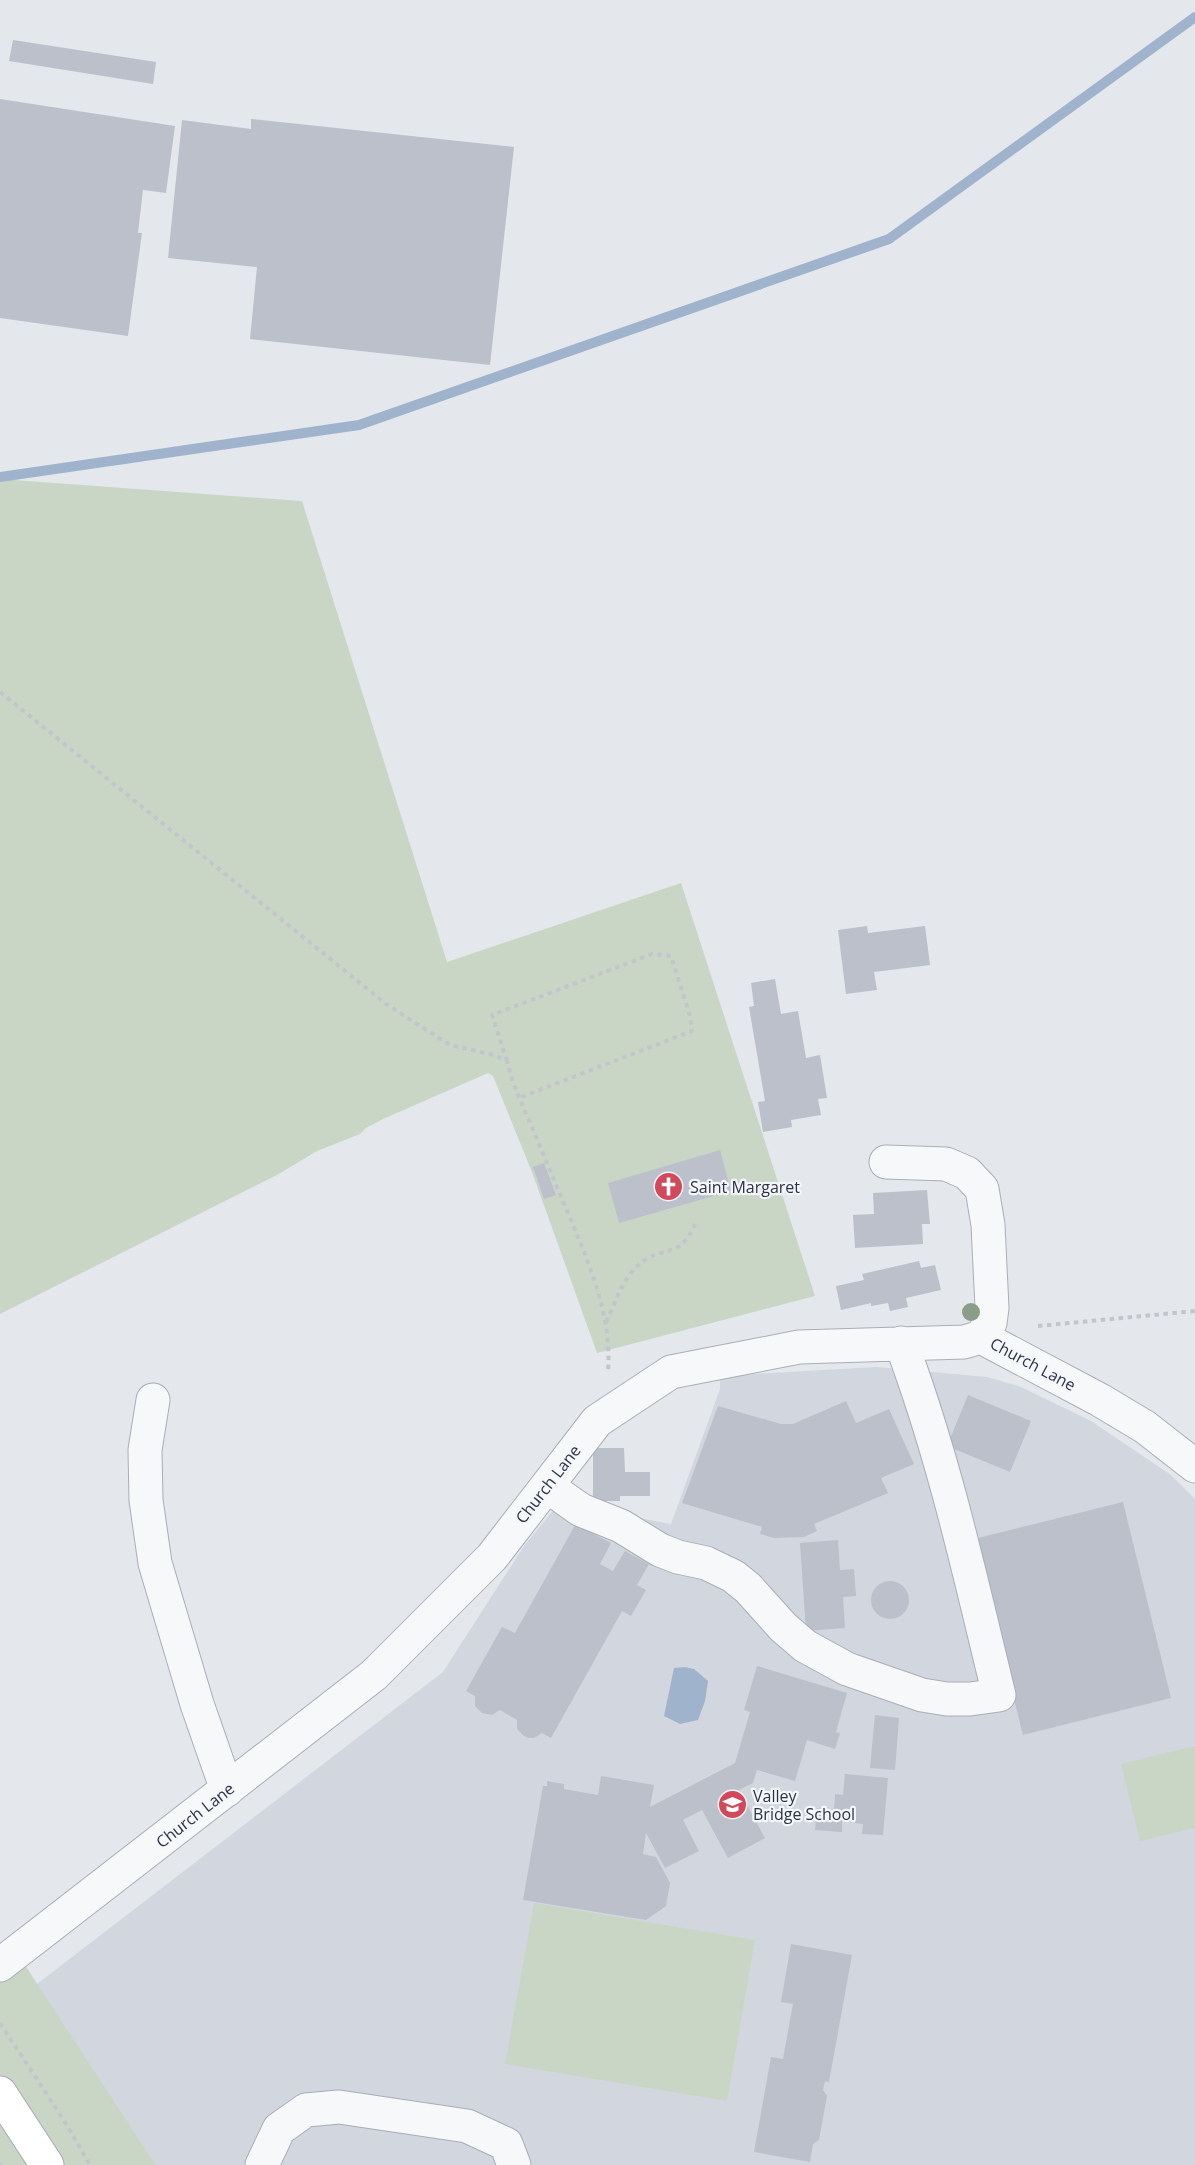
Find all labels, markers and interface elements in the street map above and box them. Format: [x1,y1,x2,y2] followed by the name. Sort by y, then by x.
[653,1171,685,1203] church icon: Saint Margaret
[690,1176,800,1198] place label: Saint Margaret
[986,1332,1080,1396] street label: Church Lane
[510,1440,586,1528] street label: Church Lane
[151,1777,239,1853] street label: Church Lane
[753,1785,855,1825] place label: Valley Bridge School
[716,1789,748,1821] school or university icon: Valley Bridge School

